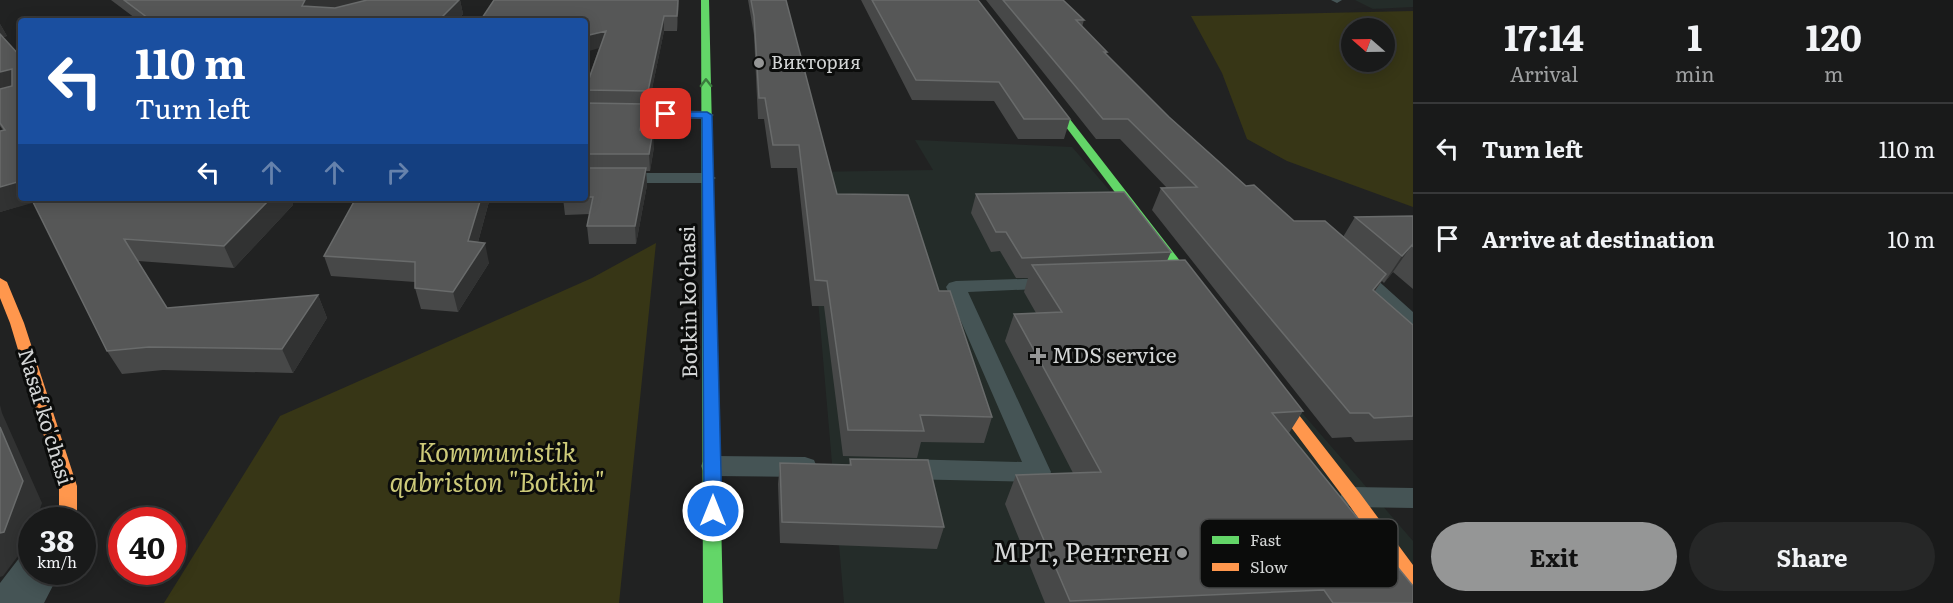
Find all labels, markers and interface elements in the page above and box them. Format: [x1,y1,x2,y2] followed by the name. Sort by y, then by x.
[1504,9,1584,62] text: 17:14
[1687,9,1702,62] text: 1
[1806,9,1862,62] text: 120
[1341,18,1395,72] north arrow
[1341,18,1395,72] map controls
[135,30,246,92] text: 110 m
[36,42,114,120] icon: left
[771,48,861,75] place label: Виктория
[752,56,766,70] marker: Виктория
[1510,58,1578,88] text: Arrival
[1675,58,1714,88] text: min
[1824,58,1843,88] text: m
[700,78,713,87] one-way arrow
[135,87,250,127] text: Turn left
[640,88,691,139] pin
[649,97,682,130] icon: arrive
[1431,132,1464,165] icon: left
[1482,132,1583,165] text: Turn left
[1879,132,1935,165] text: 110 m
[192,156,225,189] icon: left
[255,156,288,189] icon: ahead
[318,156,351,189] icon: ahead
[381,156,414,189] icon: right
[1431,222,1464,255] icon: arrive
[1482,222,1715,255] text: Arrive at destination
[1888,222,1935,255] text: 10 m
[670,225,703,379] street label: Botkin ko'chasi
[1052,338,1177,369] place label: MDS service
[12,344,83,488] street label: Nasaf ko'chasi
[1029,347,1047,365] marker: MDS service
[390,431,604,500] park label: Kommunistik qabriston "Botkin"
[681,479,745,543] position arrow
[108,507,186,585] speed limit sign: 40
[40,517,74,561] text: 38
[1200,519,1398,588] legend
[1431,522,1677,591] button: Exit
[1689,522,1935,591] button: Share
[1250,527,1282,551] text: Fast
[993,531,1170,570] place label: МРТ, Рентген
[1175,546,1189,560] marker: МРТ, Рентген
[37,550,77,573] text: km/h
[1250,554,1288,578] text: Slow

